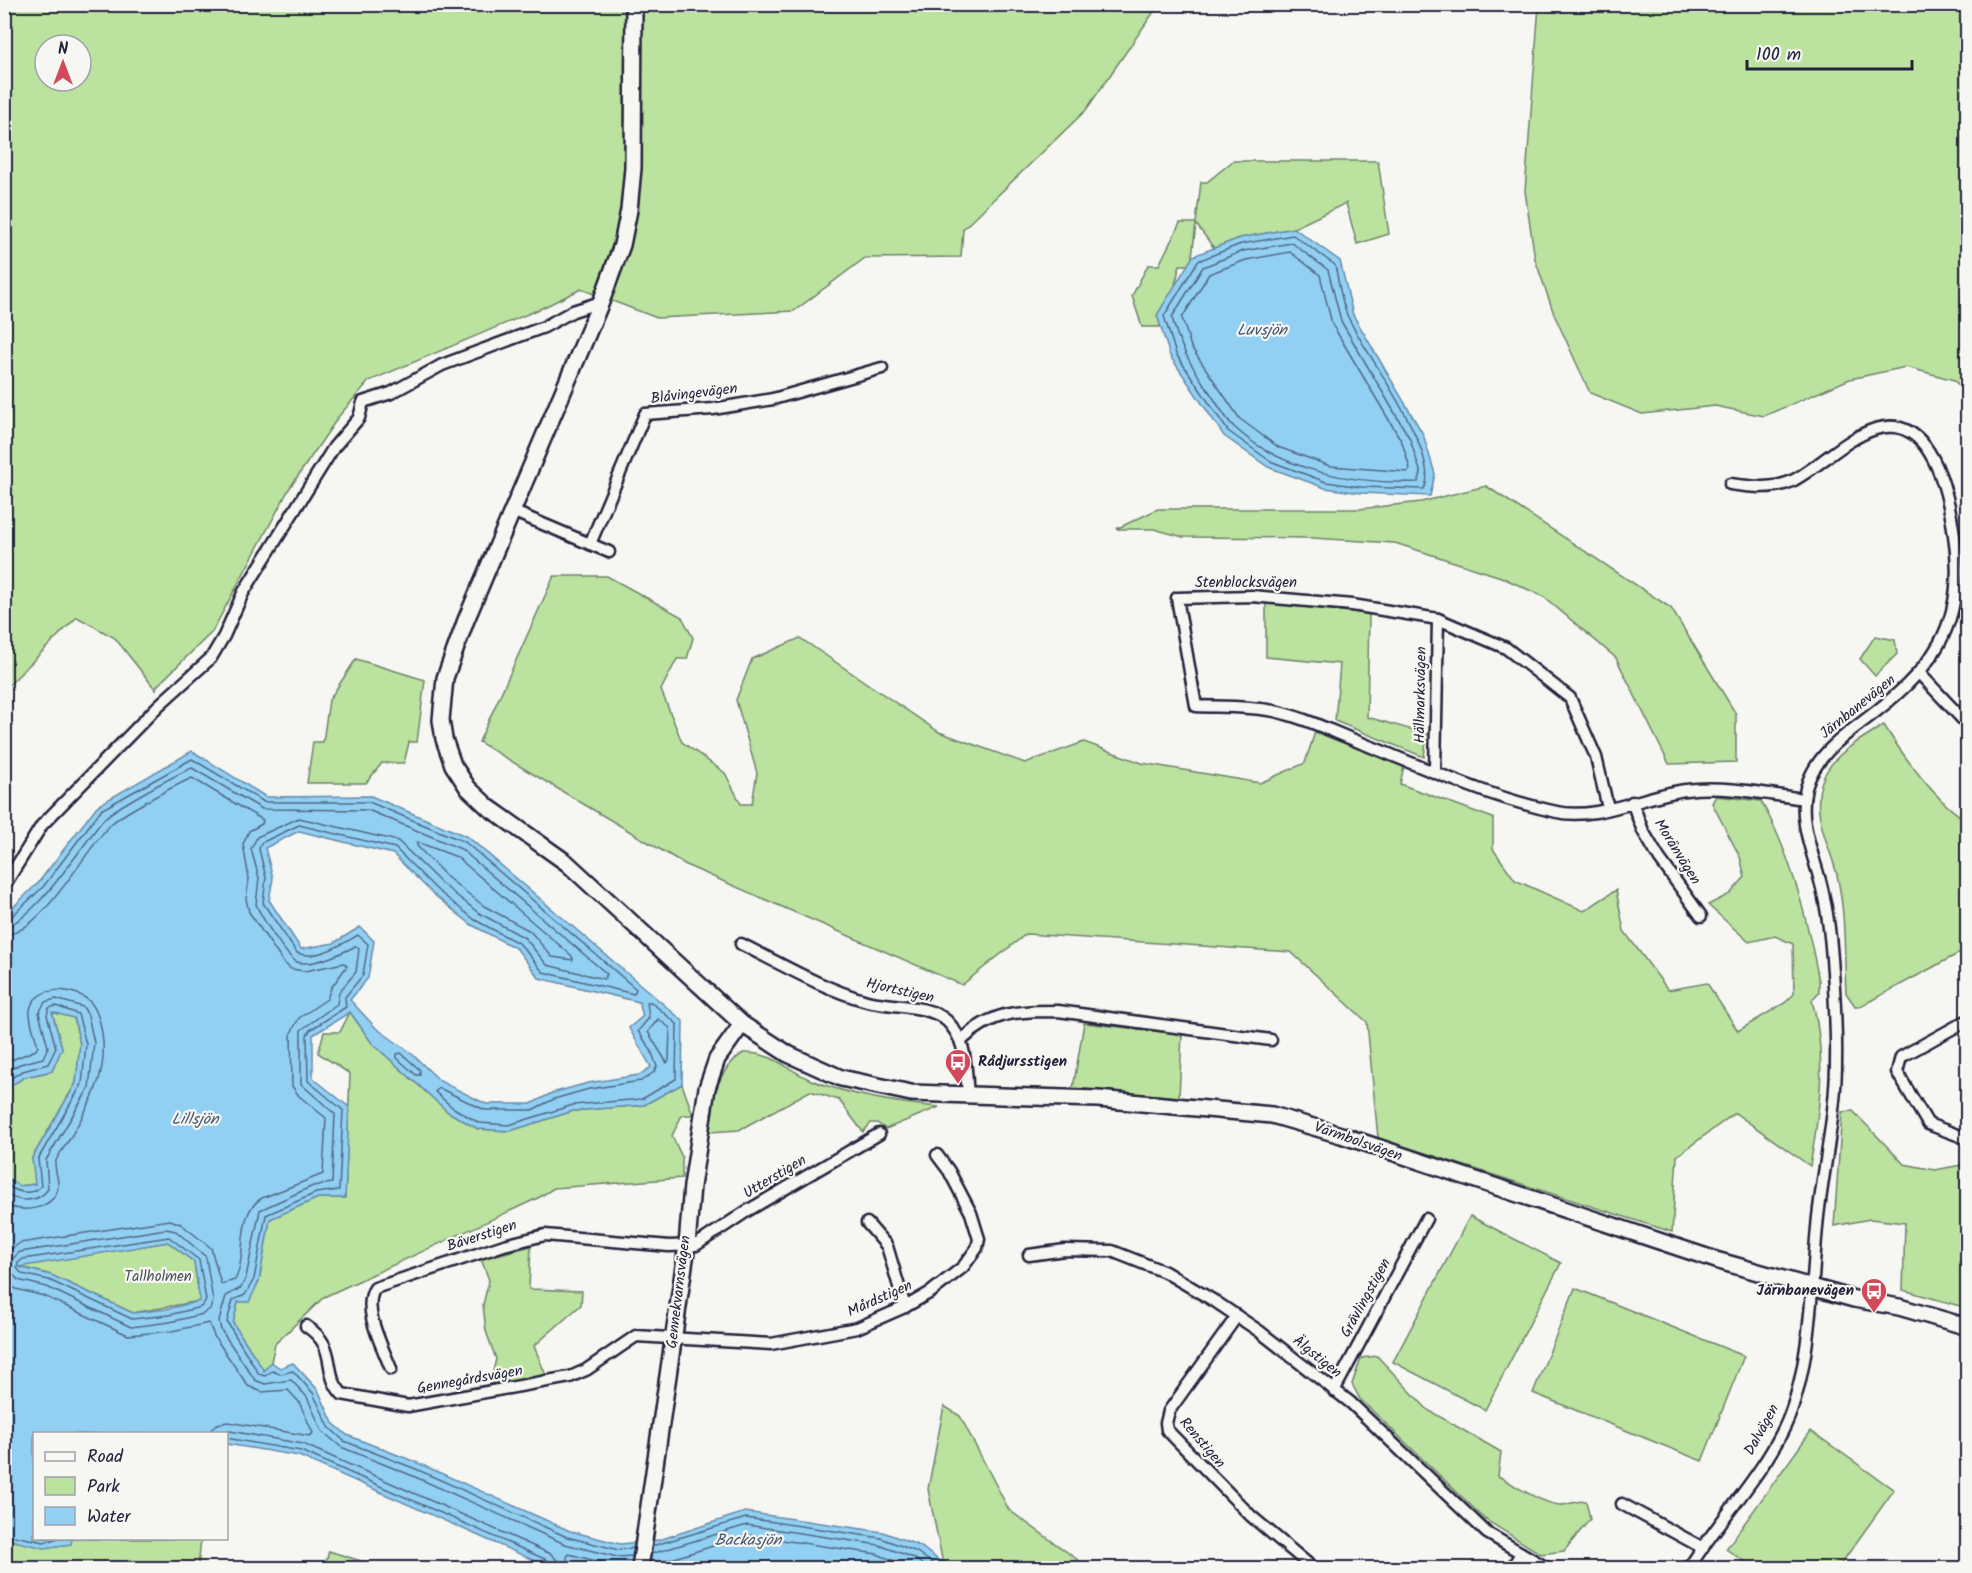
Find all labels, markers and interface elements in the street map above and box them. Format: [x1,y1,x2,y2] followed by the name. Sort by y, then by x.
[33,33,93,93] north arrow
[1747,33,1912,71] scale bar
[58,37,68,62] text: N
[1756,41,1801,70] text: 100 m
[1237,318,1288,343] water label: Luvsjön
[649,377,739,411] street label: Blåvingevägen
[1195,571,1297,595] street label: Stenblocksvägen
[1408,646,1434,744] street label: Hällmarksvägen
[1815,669,1901,745] street label: Järnbanevägen
[1647,814,1707,890] street label: Moränvägen
[864,972,936,1010] street label: Hjortstigen
[943,1047,973,1085] bus stop icon: Rådjursstigen
[978,1050,1067,1074] place label: Rådjursstigen
[171,1107,220,1132] water label: Lillsjön
[1311,1116,1405,1168] street label: Värmbolsvägen
[739,1149,811,1205] street label: Utterstigen
[444,1213,520,1259] street label: Bäverstigen
[660,1234,698,1350] street label: Gennekvarnsvägen
[1334,1254,1398,1342] street label: Grävlingstigen
[124,1265,192,1289] park label: Tallholmen
[844,1274,916,1324] street label: Mårdstigen
[1859,1276,1889,1314] bus stop icon: Järnbanevägen
[1756,1279,1854,1303] place label: Järnbanevägen
[1287,1330,1347,1384] street label: Älgstigen
[415,1359,525,1401] street label: Gennegårdsvägen
[1738,1400,1786,1460] street label: Dalvägen
[1173,1412,1231,1474] street label: Renstigen
[33,1432,228,1540] legend
[87,1443,124,1472] text: Road
[87,1473,120,1502] text: Park
[87,1503,132,1532] text: Water
[715,1528,783,1553] water label: Backasjön

